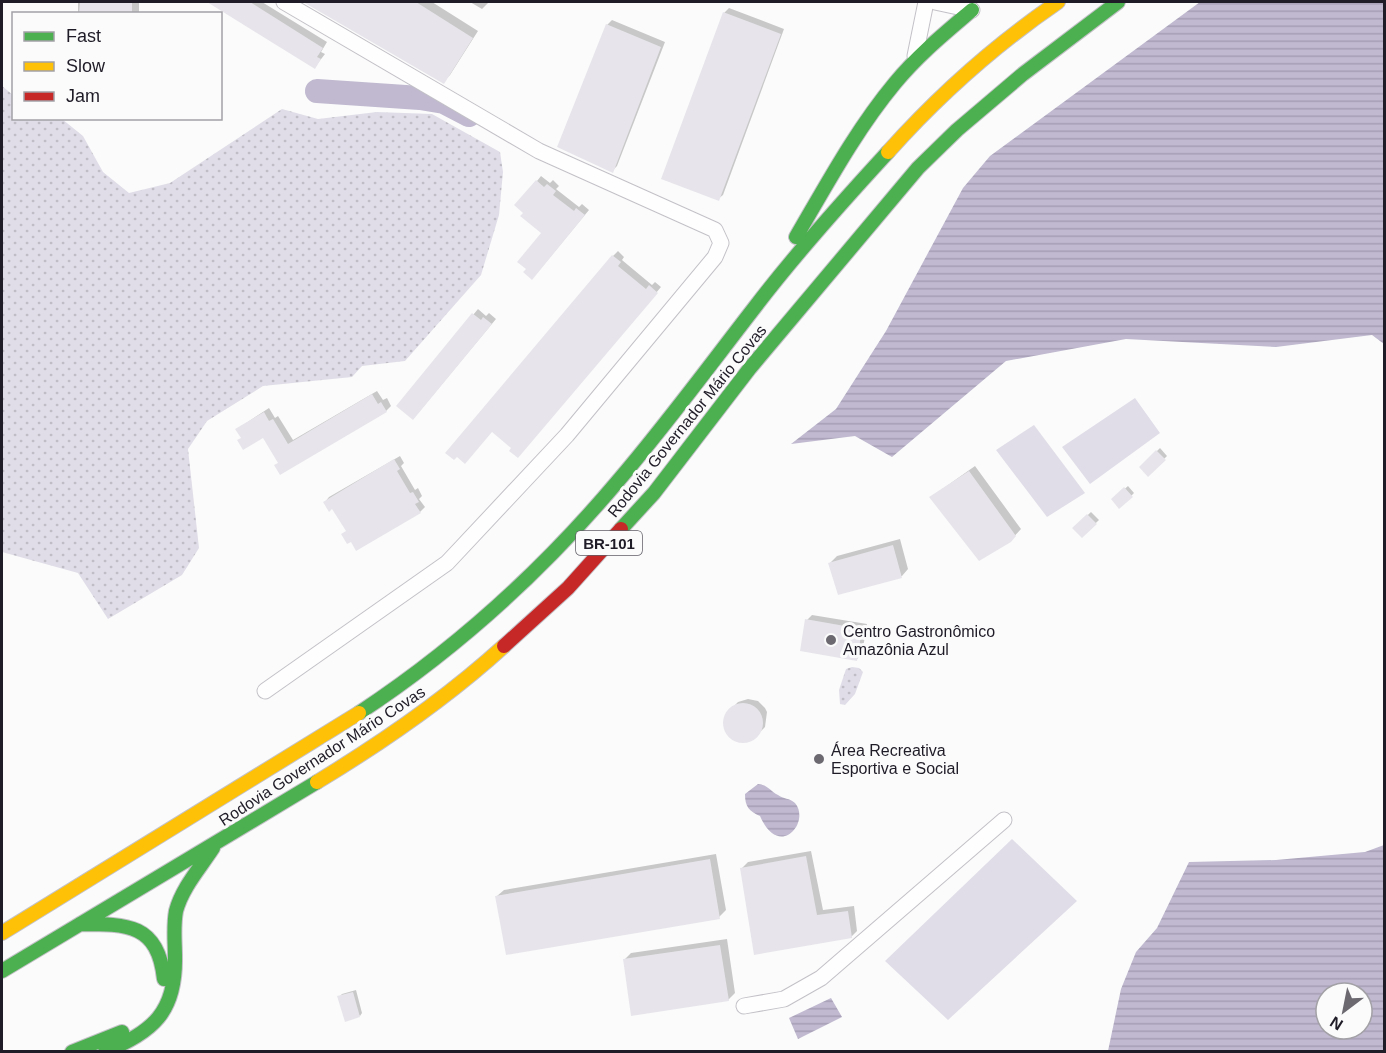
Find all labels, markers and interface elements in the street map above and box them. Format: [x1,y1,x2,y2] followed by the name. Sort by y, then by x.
[12,12,222,120] legend
[66,26,101,46] text: Fast
[66,56,106,76] text: Slow
[66,86,100,106] text: Jam
[604,322,770,520] street label: Rodovia Governador Mário Covas
[576,531,642,555] road number: BR-101
[843,623,995,658] place label: Centro Gastronômico Amazônia Azul
[824,633,838,647] marker: Centro Gastronômico Amazônia Azul
[216,683,428,829] street label: Rodovia Governador Mário Covas
[831,741,959,777] place label: Área Recreativa Esportiva e Social
[812,752,826,766] marker: Área Recreativa Esportiva e Social
[1314,981,1374,1041] north arrow
[1327,1013,1346,1034] text: N

